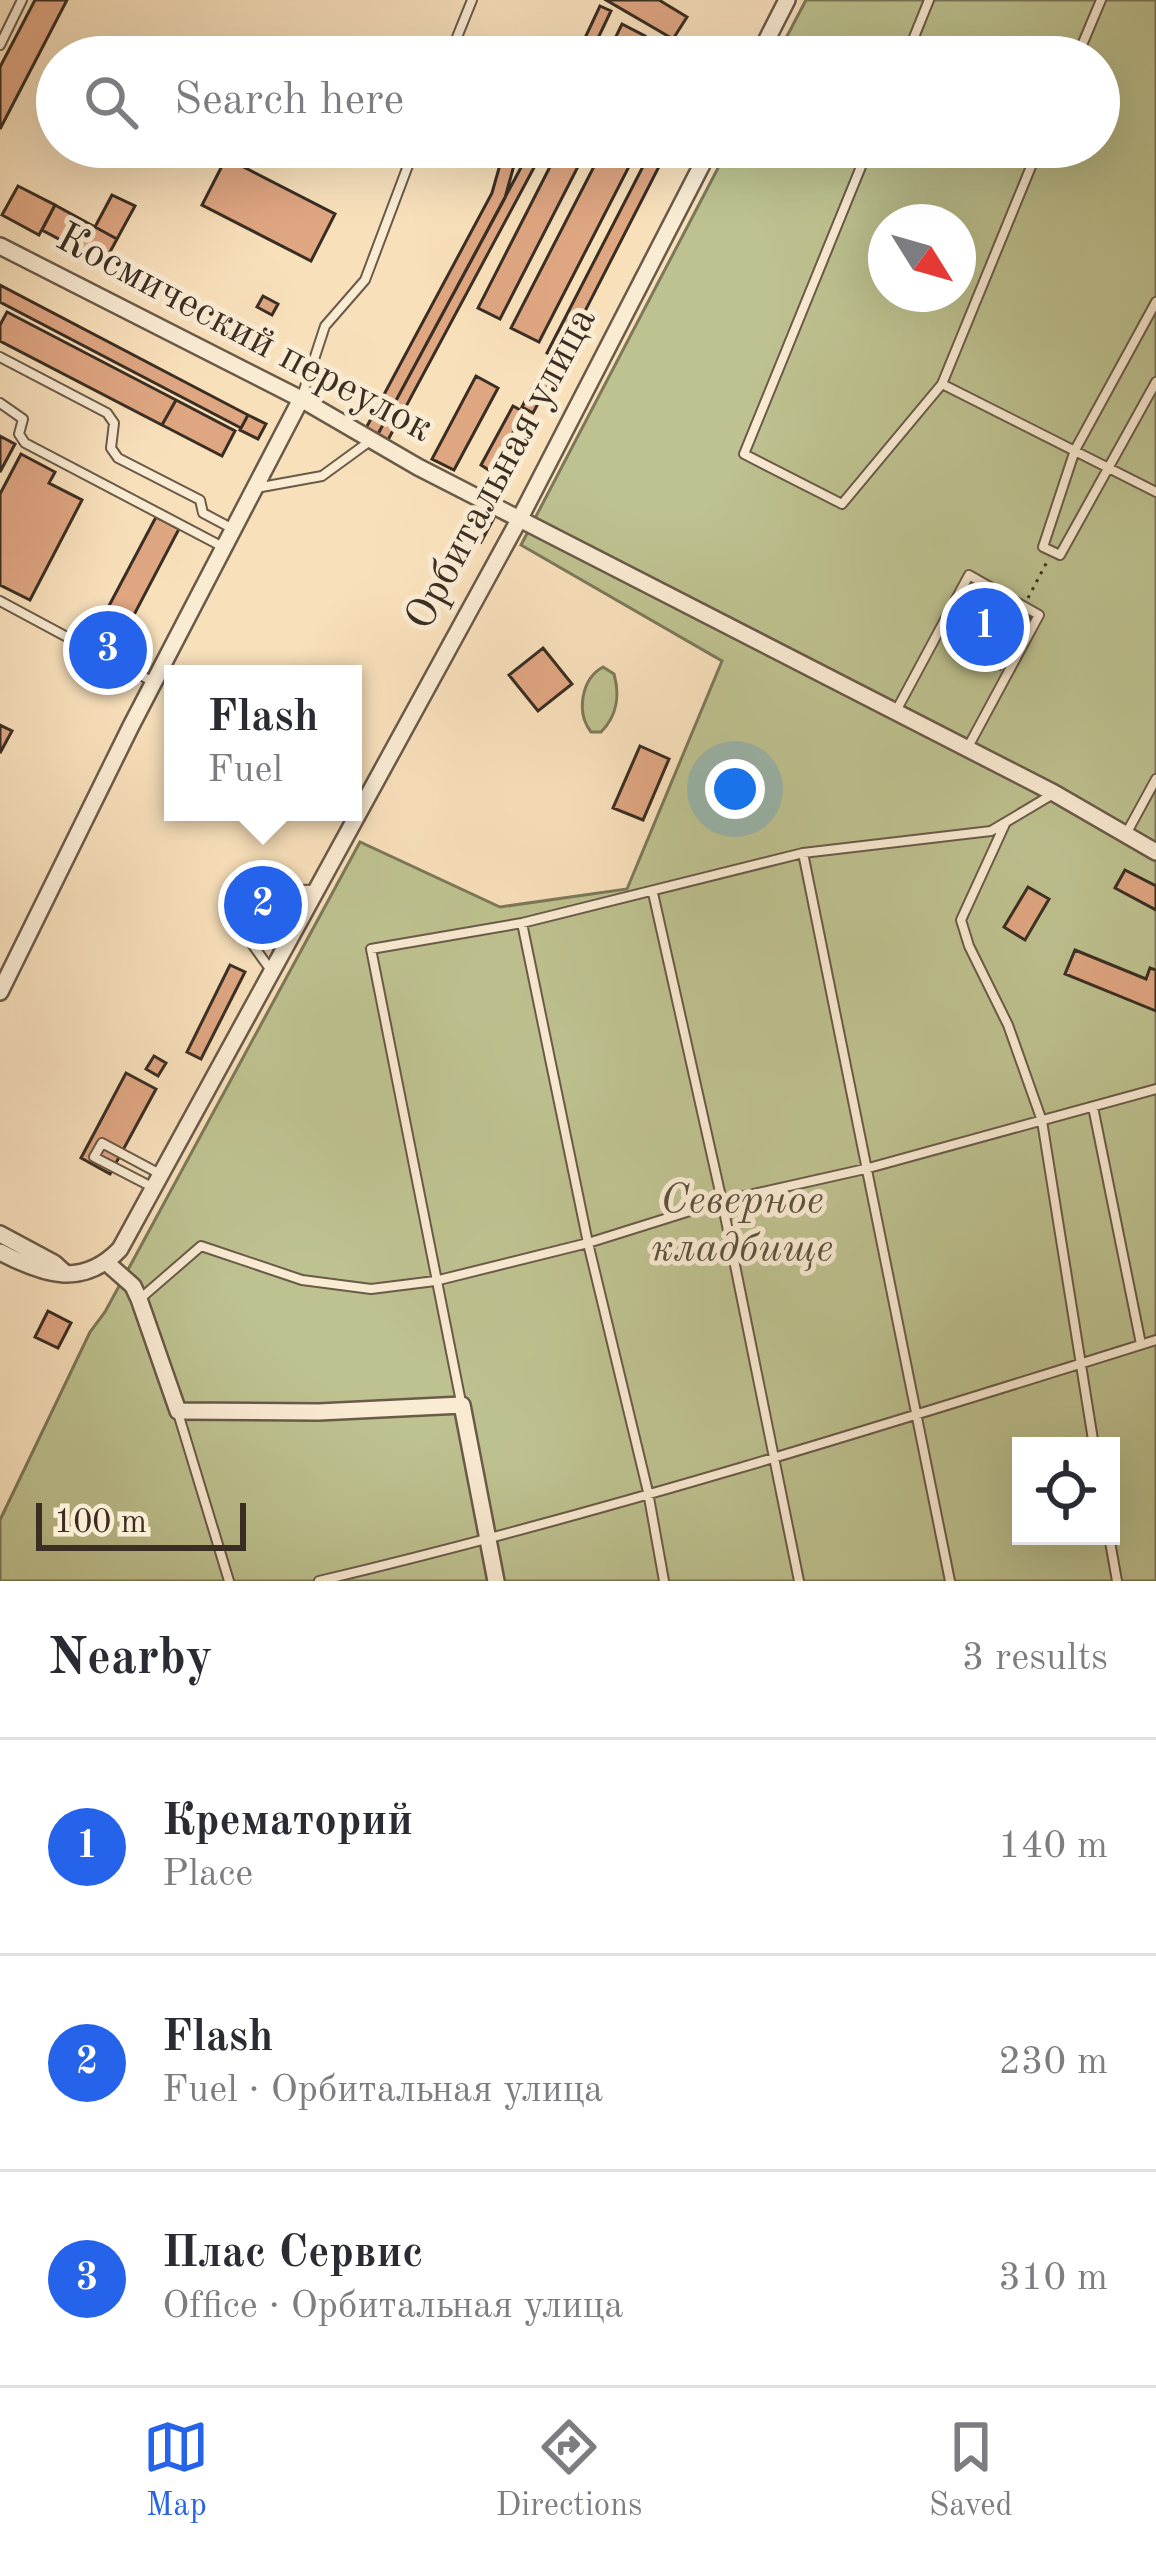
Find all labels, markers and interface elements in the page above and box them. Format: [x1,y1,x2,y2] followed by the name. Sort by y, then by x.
[36,36,1120,168] search box
[78,69,144,135] icon: search
[174,79,404,124] text: Search here
[868,204,976,312] north arrow
[49,217,439,451] street label: Космический переулок
[399,301,605,637] street label: Орбитальная улица
[946,582,1024,672] pin: 1
[69,605,147,695] pin: 3
[164,665,362,821] popup
[207,696,319,741] text: Flash
[207,751,283,790] text: Fuel
[705,759,765,819] your location
[224,860,302,950] pin: 2
[651,1181,833,1271] park label: Северное кладбище
[1012,1437,1120,1545] map controls
[1012,1437,1120,1545] button: locate
[36,1497,246,1550] scale bar
[54,1507,147,1540] text: 100 m
[48,1634,213,1685] text: Nearby
[962,1639,1108,1678] text: 3 results
[162,1800,413,1845] text: Крематорий
[76,1827,98,1866] text: 1
[998,1827,1108,1866] text: 140 m
[162,1855,253,1894] text: Place
[162,2016,273,2061] text: Flash
[76,2043,98,2082] text: 2
[998,2043,1108,2082] text: 230 m
[162,2071,603,2110] text: Fuel · Орбитальная улица
[162,2232,423,2277] text: Плас Сервис
[76,2259,98,2298] text: 3
[998,2259,1108,2298] text: 310 m
[162,2287,623,2326] text: Office · Орбитальная улица
[143,2414,209,2527] tab: Map
[496,2414,642,2527] tab: Directions
[929,2414,1013,2527] tab: Saved

